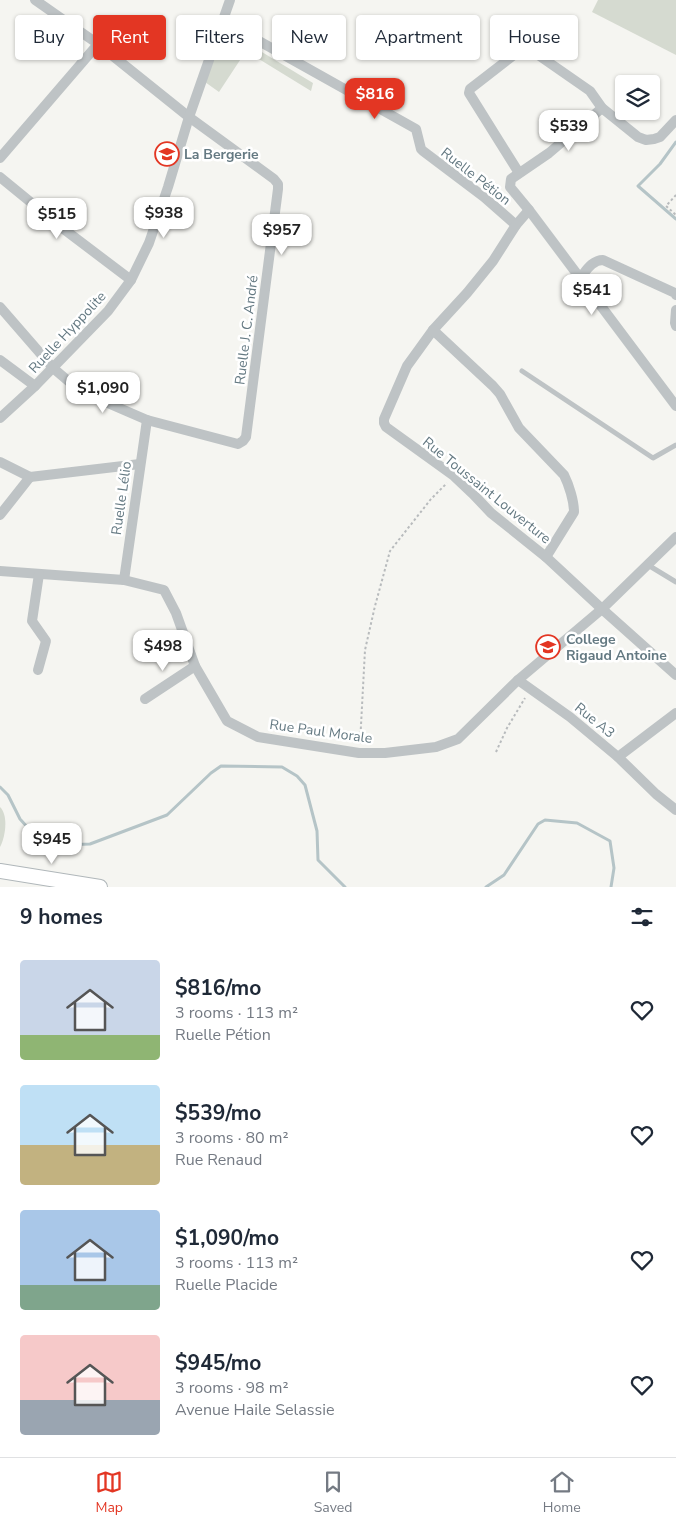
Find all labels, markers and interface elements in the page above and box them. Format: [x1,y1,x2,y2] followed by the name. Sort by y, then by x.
[15,15,83,60] chip: Buy
[93,15,166,60] chip: Rent
[176,15,262,60] chip: Filters
[272,15,346,60] chip: New
[356,15,480,60] chip: Apartment
[490,15,578,60] chip: House
[615,75,660,120] map controls
[615,75,660,120] button: layers
[345,78,405,120] pin: $816
[356,83,394,105] text: $816
[539,110,599,152] pin: $539
[550,115,588,137] text: $539
[154,141,180,167] school or university icon: La Bergerie
[437,143,515,210] street label: Ruelle Pétion
[184,145,259,164] place label: La Bergerie
[134,196,194,239] pin: $938
[27,198,87,240] pin: $515
[145,202,183,224] text: $938
[38,203,76,225] text: $515
[252,214,312,256] pin: $957
[263,219,301,241] text: $957
[230,274,263,386] street label: Ruelle J. C. André
[562,274,622,316] pin: $541
[573,279,611,301] text: $541
[24,287,110,377] street label: Ruelle Hyppolite
[62,372,144,414] pin: $1,090
[77,377,129,399] text: $1,090
[418,433,555,548] street label: Rue Toussaint Louverture
[107,460,136,536] street label: Ruelle Lélio
[133,630,193,672] pin: $498
[566,630,667,665] place label: College Rigaud Antoine
[535,634,561,660] school or university icon: College Rigaud Antoine
[144,635,182,657] text: $498
[570,698,619,743] street label: Rue A3
[268,715,373,748] street label: Rue Paul Morale
[22,822,82,865] pin: $945
[33,828,71,850] text: $945
[20,903,103,931] text: 9 homes
[628,903,656,931] icon: filters
[175,974,261,1002] text: $816/mo
[60,980,120,1040] icon: home
[628,996,656,1024] icon: heart
[175,1002,298,1024] text: 3 rooms · 113 m²
[175,1024,271,1046] text: Ruelle Pétion
[175,1099,261,1127] text: $539/mo
[60,1105,120,1165] icon: home
[628,1121,656,1149] icon: heart
[175,1127,288,1149] text: 3 rooms · 80 m²
[175,1149,262,1171] text: Rue Renaud
[175,1224,279,1252] text: $1,090/mo
[60,1230,120,1290] icon: home
[628,1246,656,1274] icon: heart
[175,1252,298,1274] text: 3 rooms · 113 m²
[175,1274,278,1296] text: Ruelle Placide
[175,1349,261,1377] text: $945/mo
[60,1355,120,1415] icon: home
[628,1371,656,1399] icon: heart
[175,1377,288,1399] text: 3 rooms · 98 m²
[175,1399,334,1421] text: Avenue Haile Selassie
[95,1468,123,1517] tab: Map
[314,1468,352,1517] tab: Saved
[543,1468,581,1517] tab: Home

